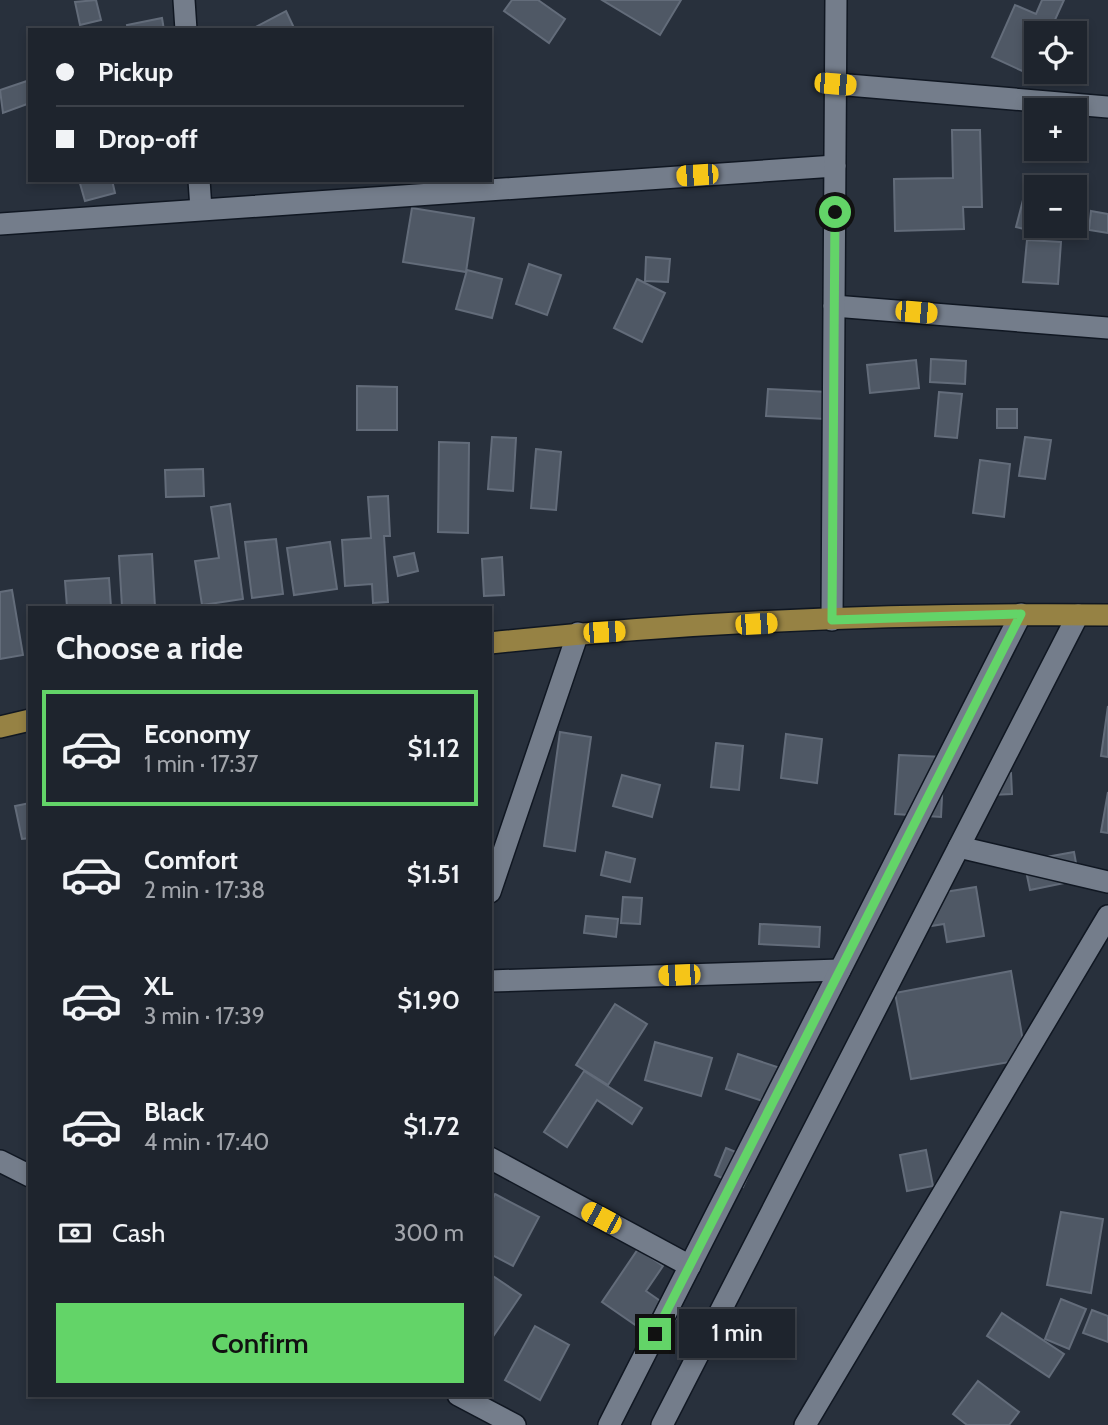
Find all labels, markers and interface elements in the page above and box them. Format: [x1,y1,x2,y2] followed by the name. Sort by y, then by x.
[1024,21,1087,238] map controls
[1024,21,1087,84] button: locate
[98,56,173,88] text: Pickup
[814,72,857,96] car
[1024,98,1087,161] button: +
[98,123,198,155] text: Drop-off
[676,163,719,187] car
[1024,175,1087,238] button: −
[819,196,851,228] route start
[895,300,938,324] car
[735,612,778,636] car
[583,620,626,644] car
[56,628,243,667] text: Choose a ride
[60,717,123,780] icon: car
[144,718,250,750] text: Economy
[408,732,460,764] text: $1.12
[144,750,258,778] text: 1 min · 17:37
[60,843,123,906] icon: car
[144,844,238,876] text: Comfort
[407,858,460,890] text: $1.51
[144,876,265,904] text: 2 min · 17:38
[658,964,701,986] car
[60,969,123,1032] icon: car
[144,970,173,1002] text: XL
[397,984,460,1016] text: $1.90
[144,1002,265,1030] text: 3 min · 17:39
[60,1095,123,1158] icon: car
[144,1096,204,1128] text: Black
[403,1110,460,1142] text: $1.72
[144,1128,269,1156] text: 4 min · 17:40
[578,1199,625,1237] car
[56,1214,94,1252] icon: cash
[112,1217,165,1249] text: Cash
[394,1219,464,1247] text: 300 m
[56,1303,464,1383] button: Confirm
[680,1310,795,1358] callout: 1 min
[639,1318,671,1350] route end
[711,1319,763,1347] text: 1 min

